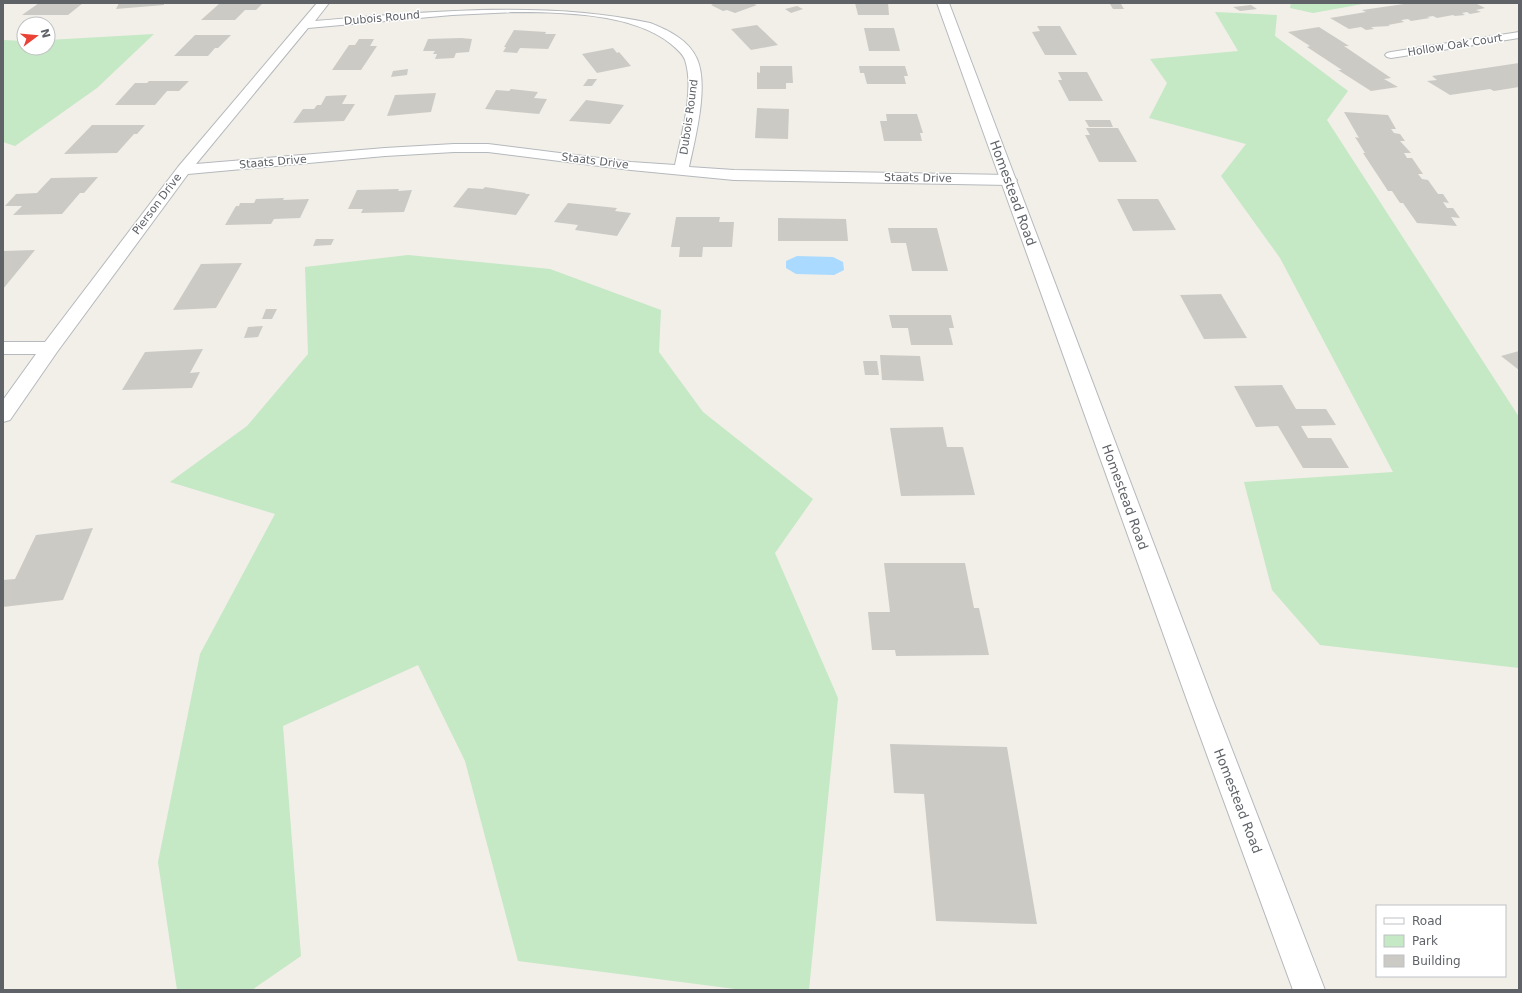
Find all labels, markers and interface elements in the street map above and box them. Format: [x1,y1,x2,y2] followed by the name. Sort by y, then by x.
[343,8,421,28] street label: Dubois Round
[16,16,56,56] north arrow
[38,27,53,40] text: N
[1407,31,1504,59] street label: Hollow Oak Court
[677,78,701,156] street label: Dubois Round
[987,138,1039,248] street label: Homestead Road
[561,150,630,172] street label: Staats Drive
[239,153,307,171] street label: Staats Drive
[130,171,184,237] street label: Pierson Drive
[884,171,952,185] street label: Staats Drive
[1099,442,1151,552] street label: Homestead Road
[1211,746,1265,856] street label: Homestead Road
[1376,905,1506,977] legend
[1412,914,1442,928] text: Road
[1412,934,1438,948] text: Park
[1412,954,1461,968] text: Building

